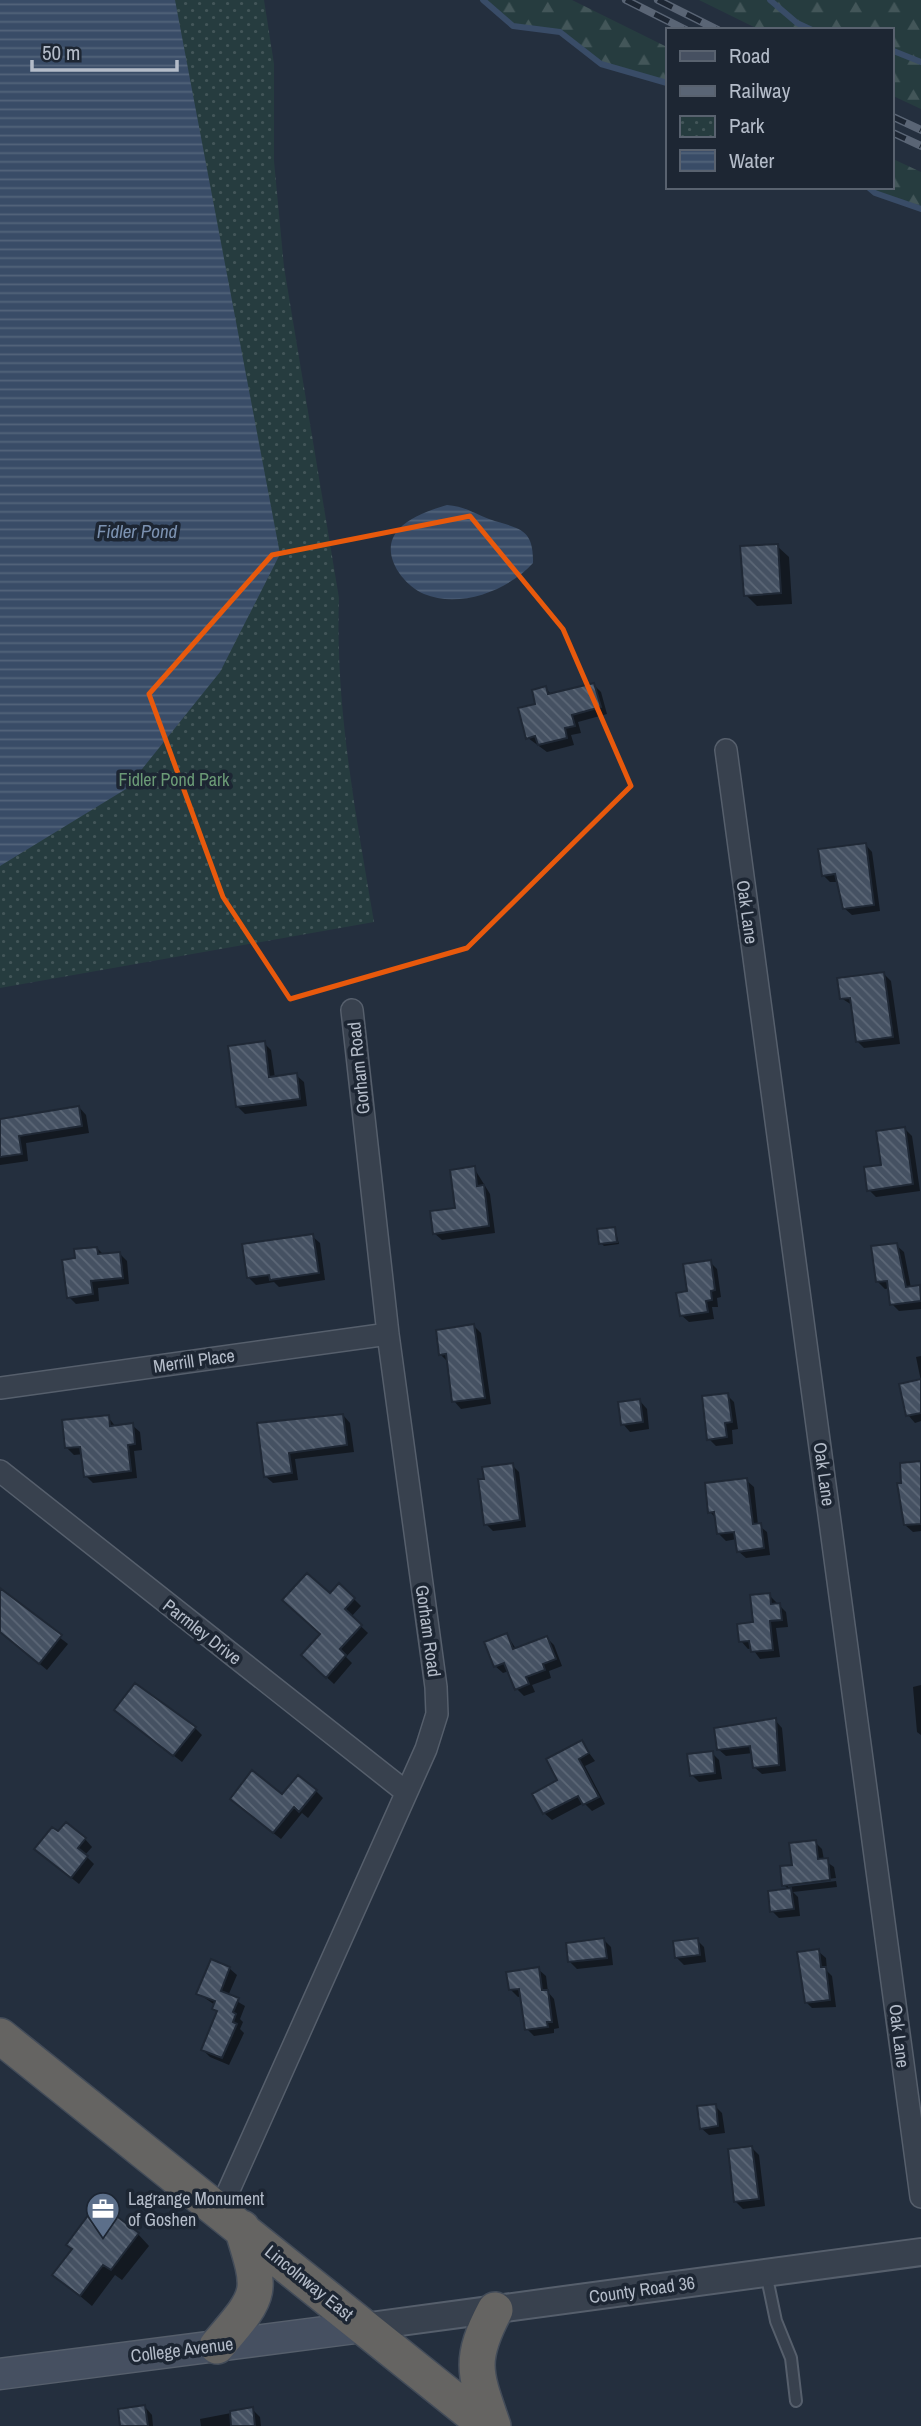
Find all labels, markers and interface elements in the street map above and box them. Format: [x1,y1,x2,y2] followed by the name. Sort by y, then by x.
[32,28,177,72] scale bar
[666,28,893,189] legend
[42,38,80,67] text: 50 m
[729,41,770,70] text: Road
[729,76,791,105] text: Railway
[729,111,765,140] text: Park
[729,146,775,175] text: Water
[97,518,178,544] water label: Fidler Pond
[119,767,230,792] park label: Fidler Pond Park
[731,878,764,945] street label: Oak Lane
[341,1021,376,1115] street label: Gorham Road
[152,1342,236,1379] street label: Merrill Place
[808,1440,841,1507] street label: Oak Lane
[410,1583,447,1679] street label: Gorham Road
[158,1593,247,1670] street label: Parmley Drive
[883,2003,916,2069] street label: Oak Lane
[128,2186,264,2232] place label: Lagrange Monument of Goshen
[84,2190,122,2239] office icon: Lagrange Monument of Goshen
[260,2239,359,2326] street label: Lincolnway East
[587,2270,696,2309] street label: County Road 36
[129,2331,235,2368] street label: College Avenue

